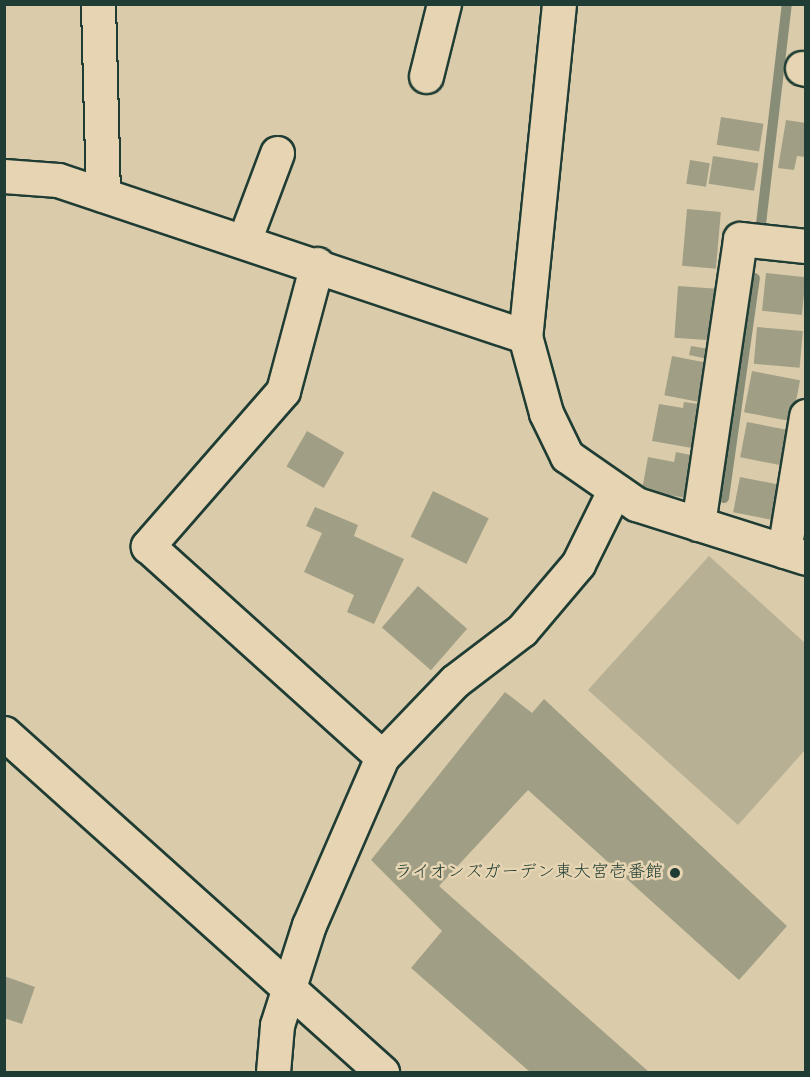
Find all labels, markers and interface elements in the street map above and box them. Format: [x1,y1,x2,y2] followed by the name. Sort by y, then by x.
[393,862,663,884] place label: ライオンズガーデン東大宮壱番館
[668,866,682,880] marker: ライオンズガーデン東大宮壱番館

